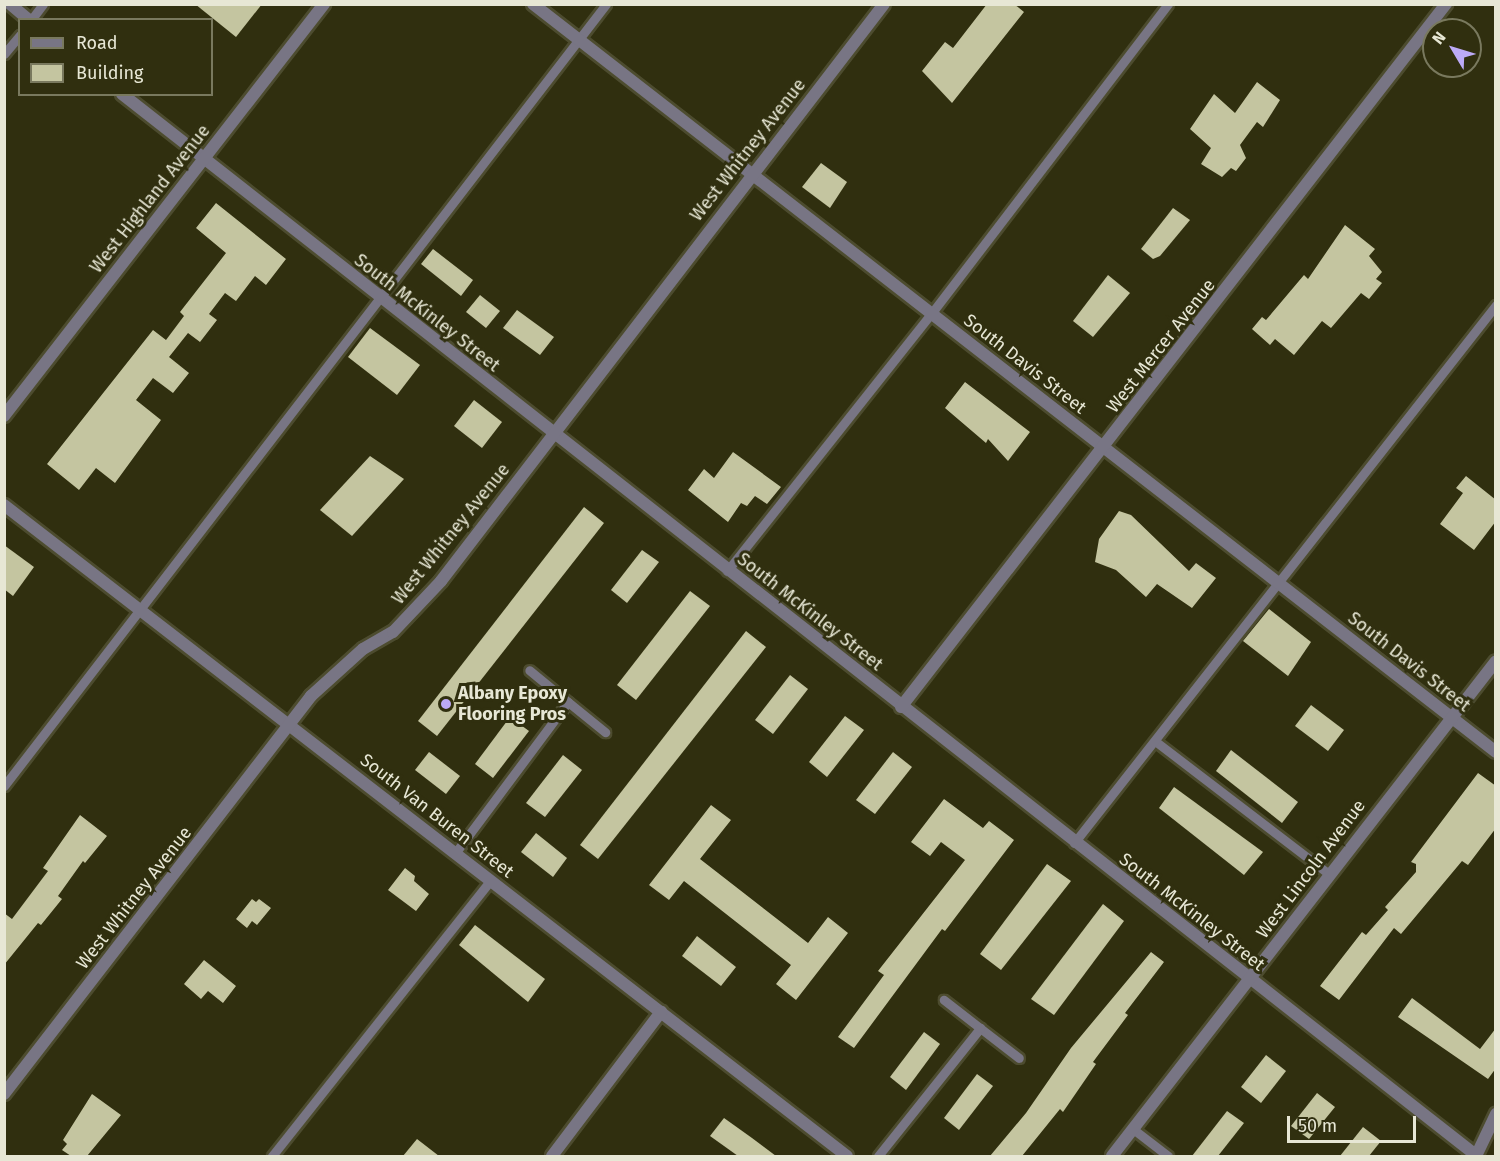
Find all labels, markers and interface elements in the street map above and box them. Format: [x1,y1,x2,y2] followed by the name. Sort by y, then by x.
[18,18,213,96] legend
[1422,18,1482,78] north arrow
[1428,28,1450,48] text: N
[76,32,118,54] text: Road
[76,62,143,84] text: Building
[686,74,810,226] street label: West Whitney Avenue
[85,121,215,277] street label: West Highland Avenue
[350,249,504,377] street label: South McKinley Street
[1102,275,1220,417] street label: West Mercer Avenue
[959,309,1091,419] street label: South Davis Street
[388,459,514,609] street label: West Whitney Avenue
[733,548,887,676] street label: South McKinley Street
[1343,607,1475,717] street label: South Davis Street
[458,683,567,726] place label: Albany Epoxy Flooring Pros
[439,697,453,711] marker: Albany Epoxy Flooring Pros
[356,749,518,883] street label: South Van Buren Street
[1252,795,1370,943] street label: West Lincoln Avenue
[72,822,196,974] street label: West Whitney Avenue
[1115,848,1269,976] street label: South McKinley Street
[1290,1104,1419,1142] scale bar
[1298,1115,1337,1137] text: 50 m

